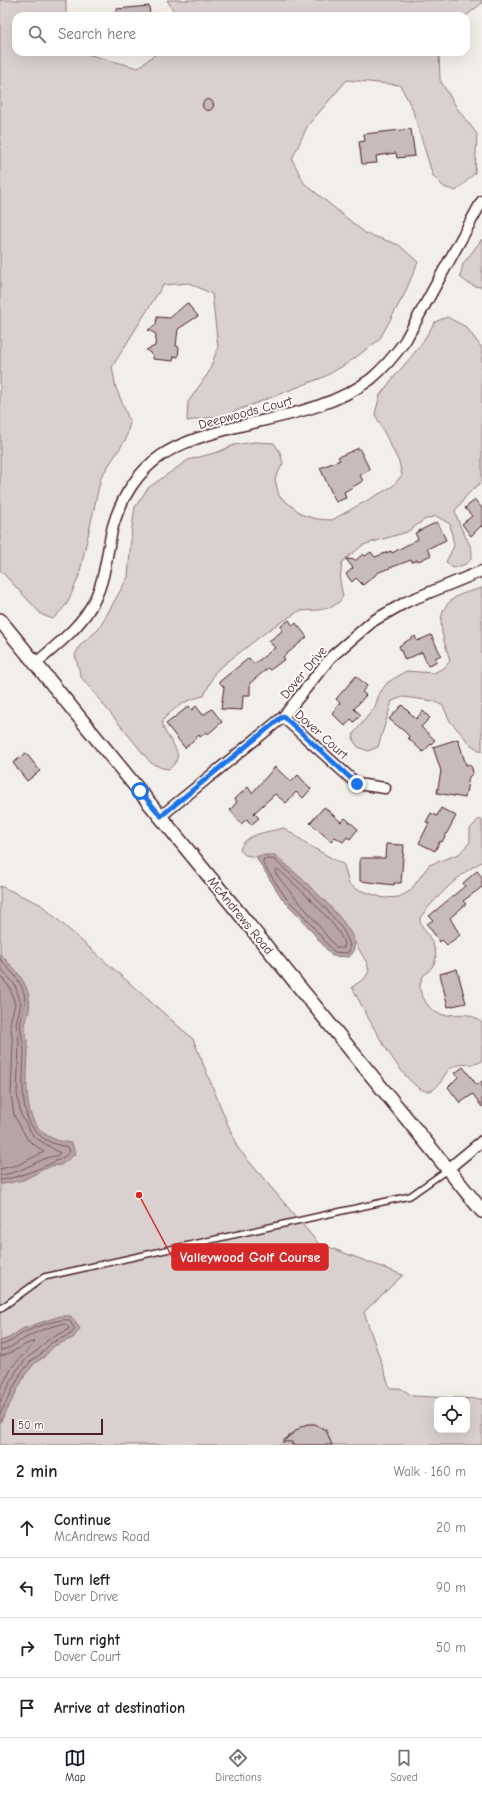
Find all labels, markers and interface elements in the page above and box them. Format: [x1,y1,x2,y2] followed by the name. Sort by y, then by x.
[12,12,470,56] search box
[26,23,48,45] icon: search
[58,25,136,43] text: Search here
[197,392,295,432] street label: Deepwoods Court
[277,643,330,702] street label: Dover Drive
[292,707,352,763] street label: Dover Court
[348,775,366,793] route end
[131,782,149,800] route start
[205,873,277,957] street label: McAndrews Road
[172,1244,328,1270] callout: Valleywood Golf Course
[180,1249,320,1266] text: Valleywood Golf Course
[434,1397,470,1433] map controls
[434,1397,470,1433] button: locate
[12,1417,103,1436] scale bar
[18,1419,43,1432] text: 50 m
[16,1462,57,1481] text: 2 min
[394,1464,466,1479] text: Walk · 160 m
[54,1511,111,1529] text: Continue
[16,1517,38,1539] icon: ahead
[436,1520,466,1535] text: 20 m
[54,1529,150,1544] text: McAndrews Road
[54,1571,110,1589] text: Turn left
[16,1577,38,1599] icon: left
[436,1580,466,1595] text: 90 m
[54,1589,118,1604] text: Dover Drive
[54,1631,120,1649] text: Turn right
[16,1637,38,1659] icon: right
[436,1640,466,1655] text: 50 m
[54,1649,120,1664] text: Dover Court
[16,1697,38,1719] icon: arrive
[54,1699,185,1717] text: Arrive at destination
[64,1747,86,1784] tab: Map
[215,1747,262,1784] tab: Directions
[390,1747,418,1784] tab: Saved

